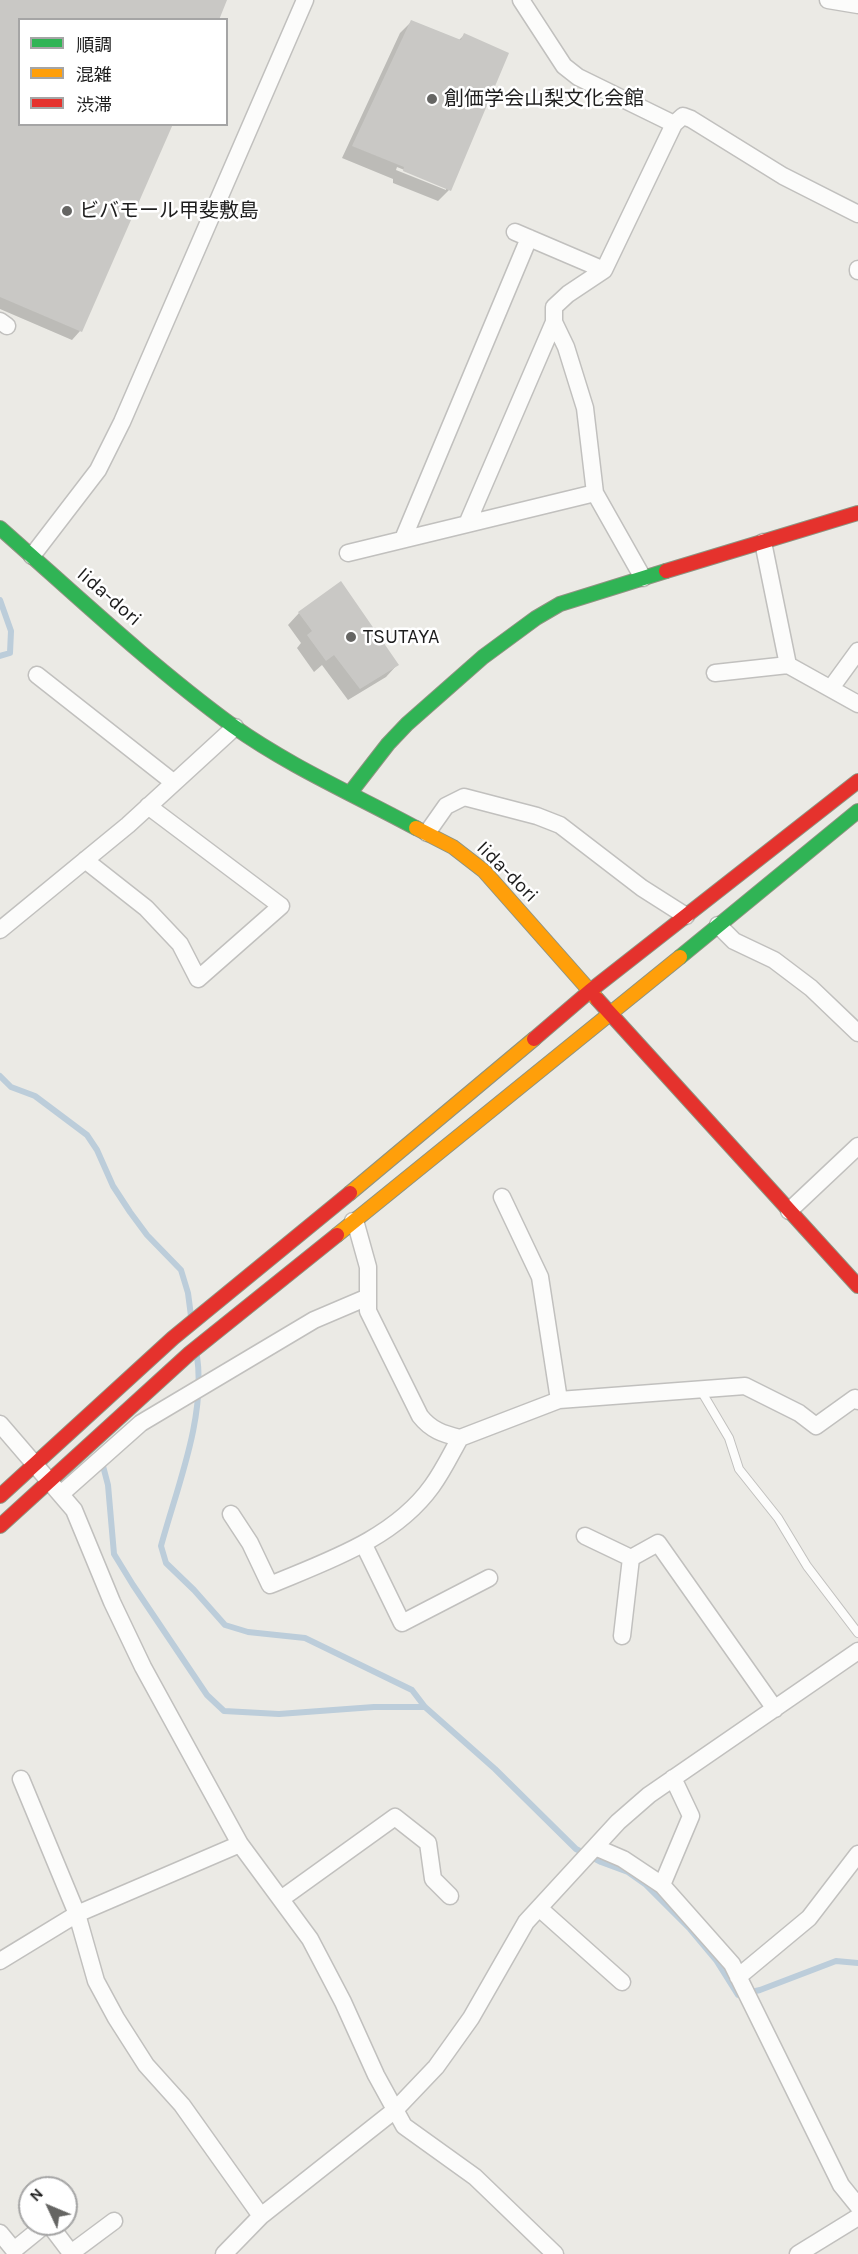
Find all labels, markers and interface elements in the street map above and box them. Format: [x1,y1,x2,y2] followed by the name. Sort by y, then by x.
[18,18,228,126] legend
[76,34,112,56] text: 順調
[76,64,112,86] text: 混雑
[444,87,644,111] place label: 創価学会山梨文化会館
[425,92,439,106] marker: 創価学会山梨文化会館
[76,94,112,116] text: 渋滞
[79,199,259,223] place label: ビバモール甲斐敷島
[60,204,74,218] marker: ビバモール甲斐敷島
[72,563,146,631] street label: Iida-dori
[363,625,439,649] place label: TSUTAYA
[344,630,358,644] marker: TSUTAYA
[471,836,543,908] street label: Iida-dori
[18,2176,78,2236] north arrow
[25,2184,47,2205] text: N

